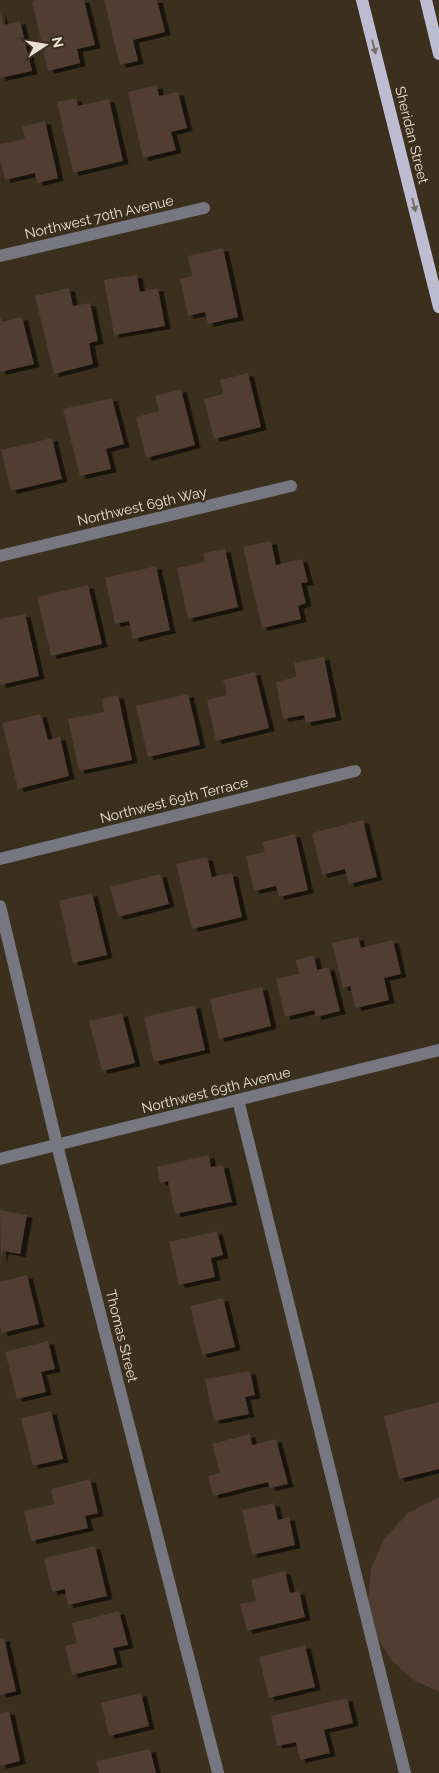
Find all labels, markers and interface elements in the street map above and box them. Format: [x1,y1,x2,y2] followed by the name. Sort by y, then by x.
[20,20,70,70] north arrow
[49,35,67,49] text: N
[370,40,378,55] one-way arrow
[392,85,432,186] street label: Sheridan Street
[23,192,175,242] street label: Northwest 70th Avenue
[410,197,418,212] one-way arrow
[76,483,209,529] street label: Northwest 69th Way
[98,774,250,826] street label: Northwest 69th Terrace
[140,1064,292,1116] street label: Northwest 69th Avenue
[103,1288,141,1384] street label: Thomas Street

